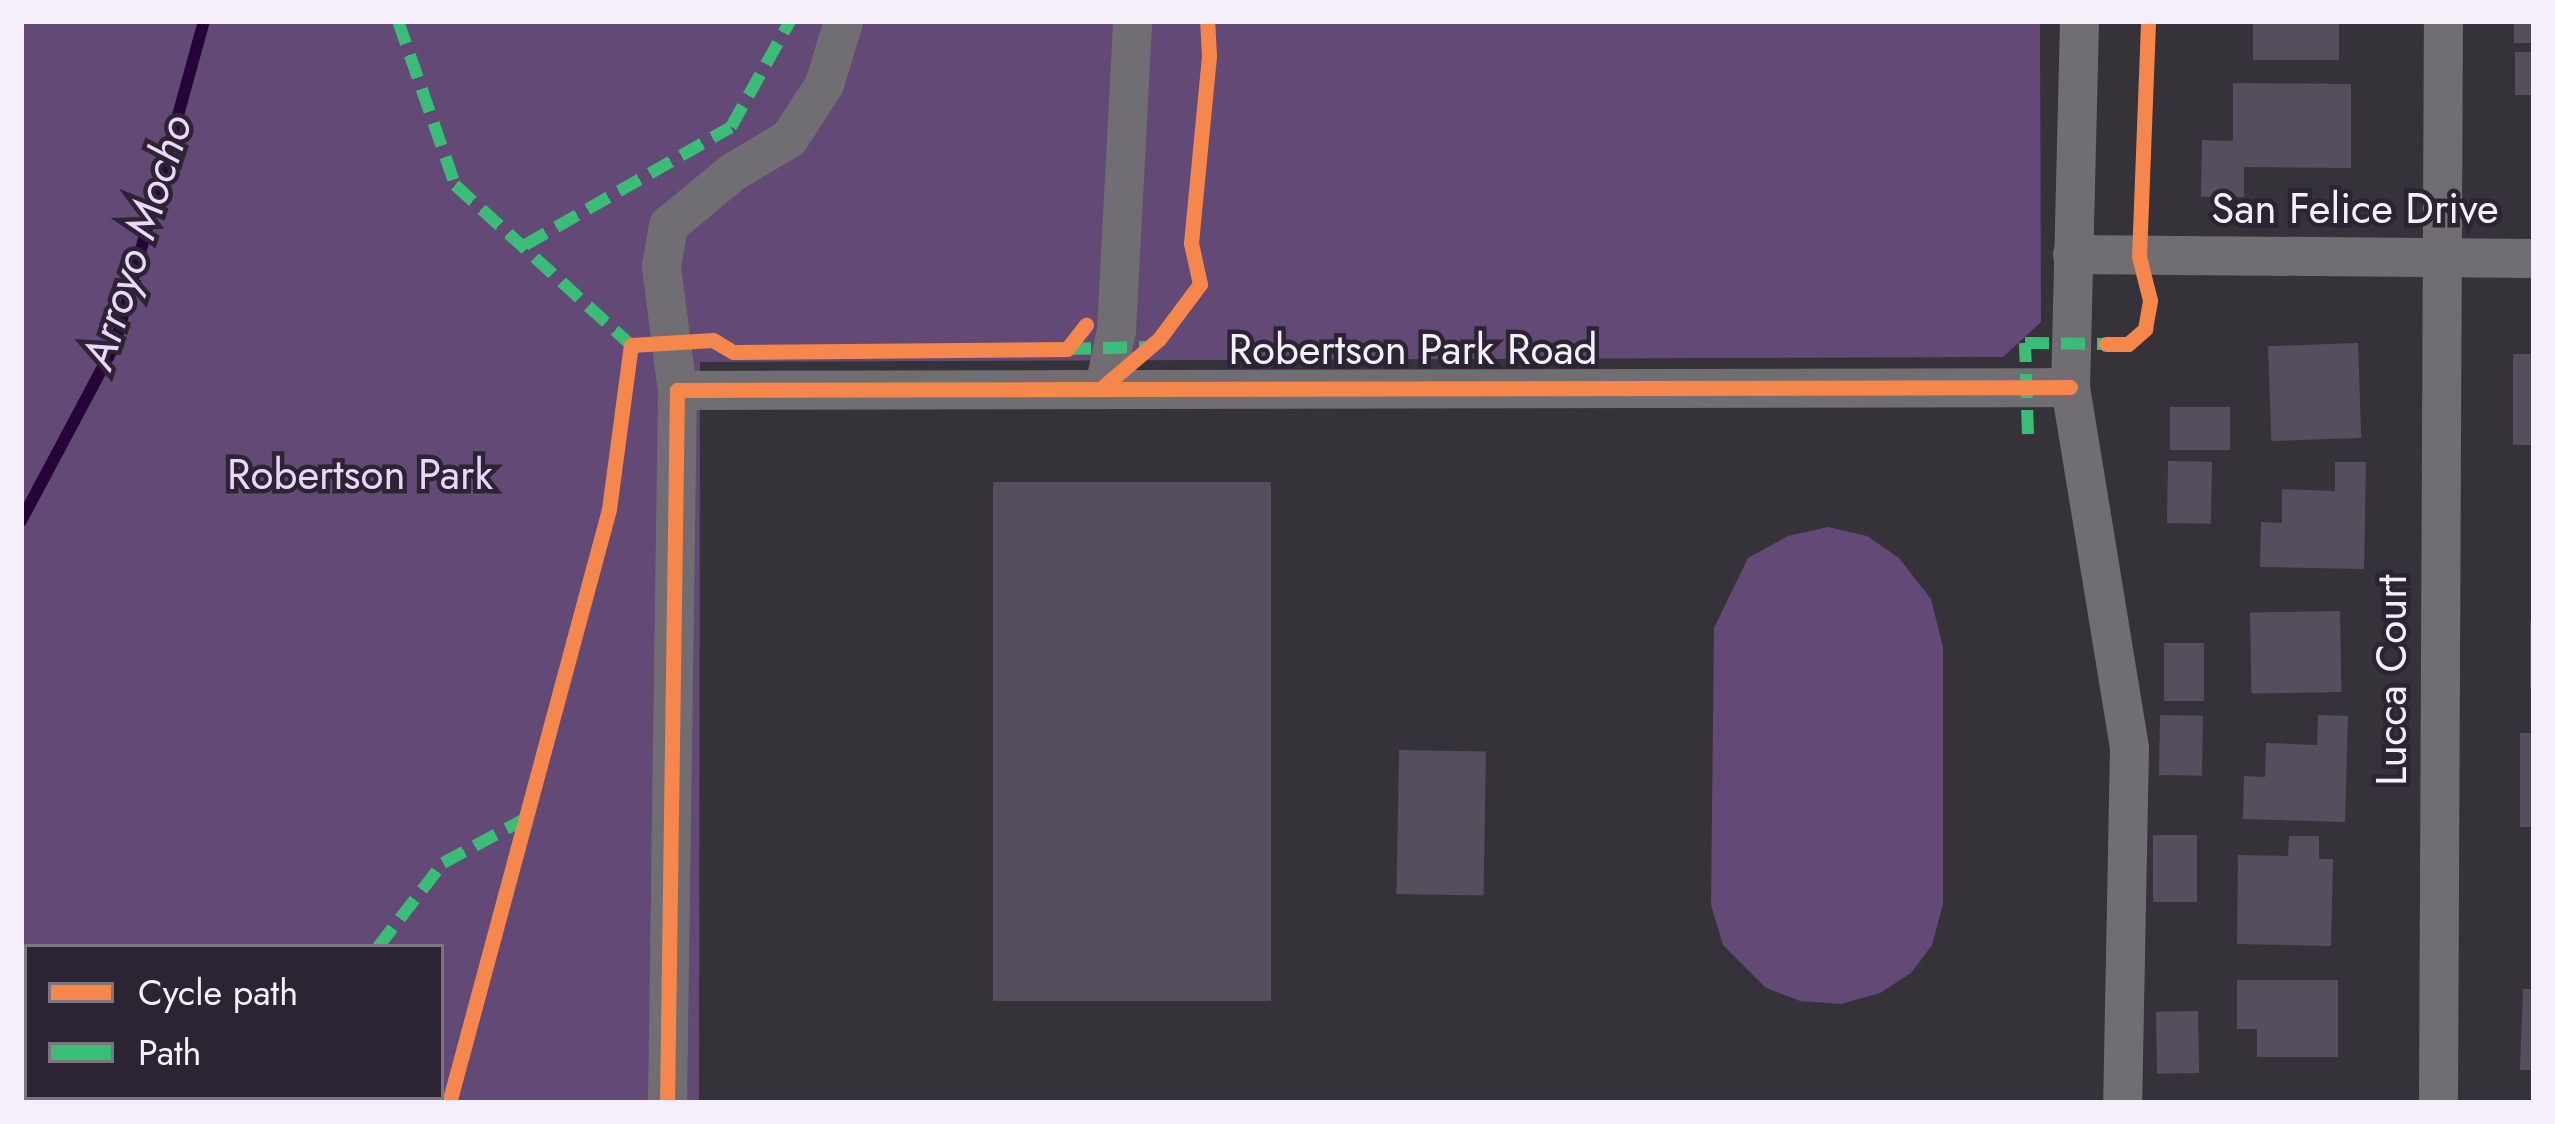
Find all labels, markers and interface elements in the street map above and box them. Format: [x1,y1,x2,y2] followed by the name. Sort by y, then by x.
[71,108,203,376] water label: Arroyo Mocho
[2211,184,2499,234] street label: San Felice Drive
[1228,325,1598,375] street label: Robertson Park Road
[227,450,493,500] park label: Robertson Park
[2367,574,2417,786] street label: Lucca Court
[24,944,444,1100] legend
[138,966,298,1018] text: Cycle path
[138,1026,202,1078] text: Path

